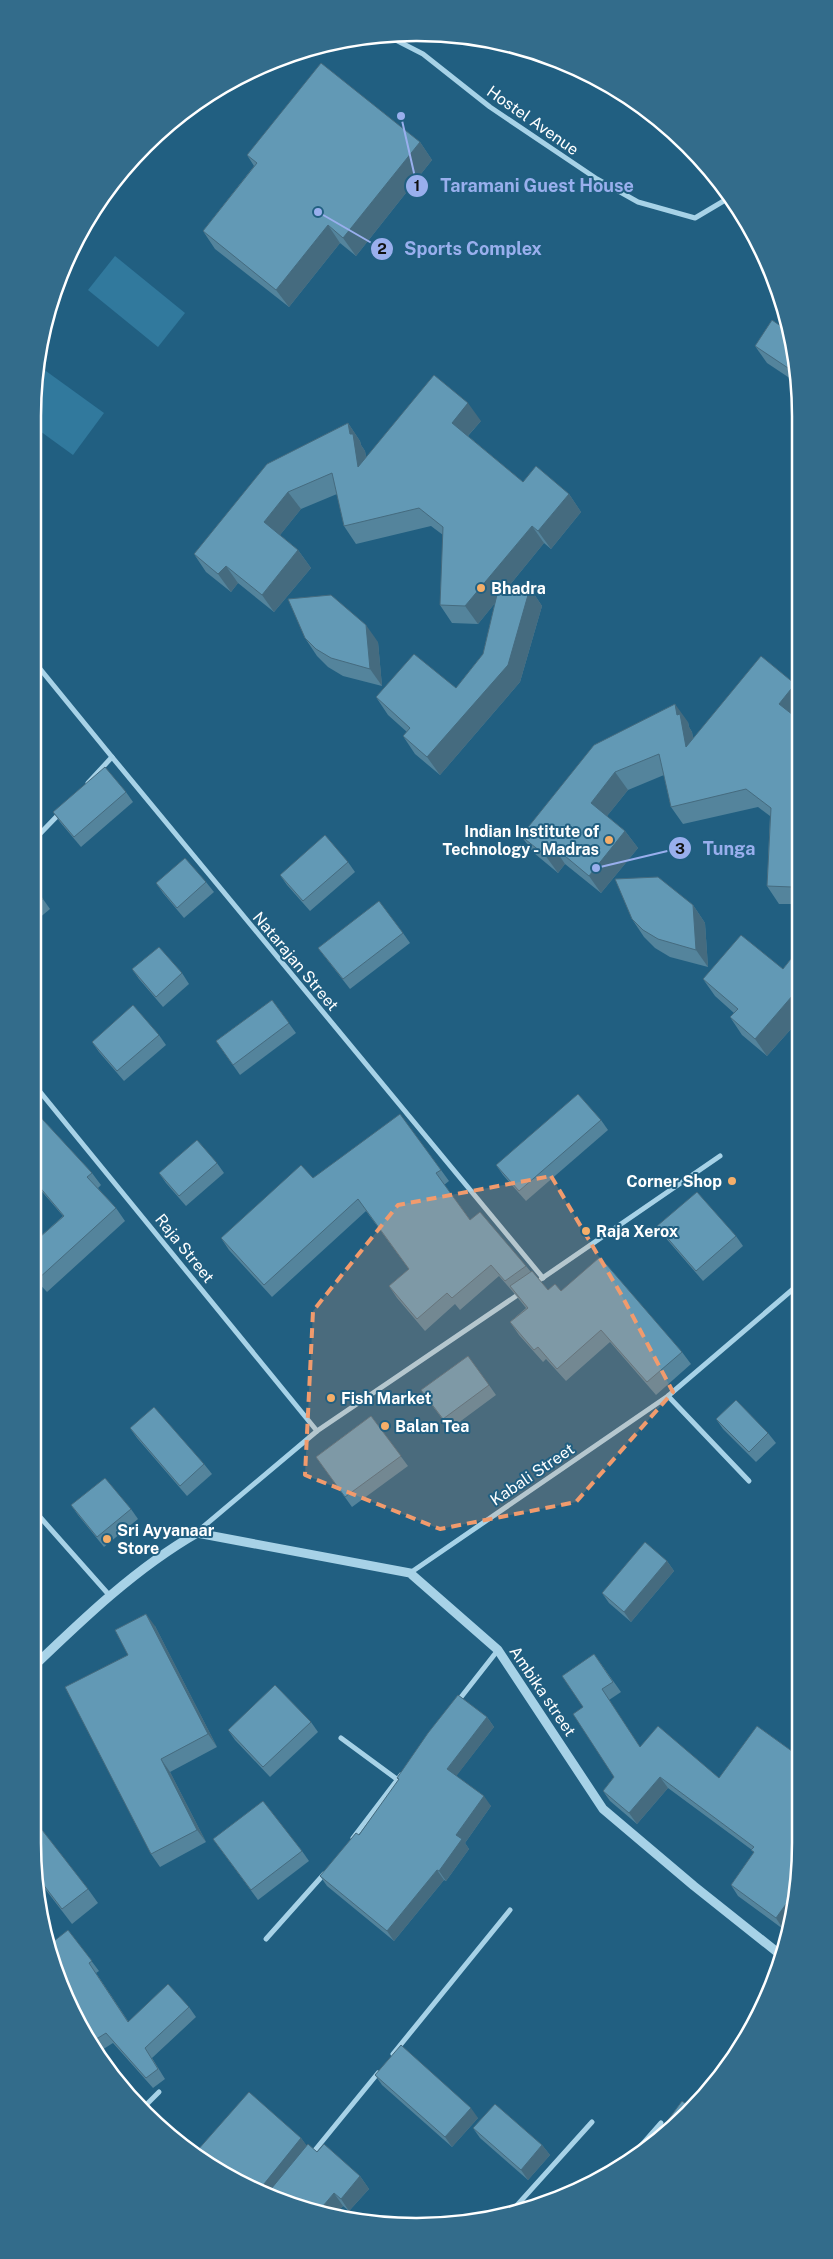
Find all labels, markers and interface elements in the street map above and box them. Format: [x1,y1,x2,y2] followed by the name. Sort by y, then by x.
[483,82,582,159] street label: Hostel Avenue
[405,170,644,203] callout: Taramani Guest House
[440,175,634,196] text: Taramani Guest House
[414,177,420,194] text: 1
[369,232,552,265] callout: Sports Complex
[404,238,542,259] text: Sports Complex
[377,240,387,257] text: 2
[491,579,546,598] place label: Bhadra
[475,582,487,594] marker: Bhadra
[443,822,600,859] place label: Indian Institute of Technology - Madras
[668,832,765,865] callout: Tunga
[603,834,615,846] marker: Indian Institute of Technology - Madras
[703,838,755,859] text: Tunga
[675,840,685,857] text: 3
[249,908,343,1015] street label: Natarajan Street
[626,1172,722,1191] place label: Corner Shop
[726,1175,738,1187] marker: Corner Shop
[151,1210,218,1287] street label: Raja Street
[596,1222,679,1241] place label: Raja Xerox
[580,1225,592,1237] marker: Raja Xerox
[341,1389,432,1408] place label: Fish Market
[325,1392,337,1404] marker: Fish Market
[395,1417,469,1436] place label: Balan Tea
[379,1420,391,1432] marker: Balan Tea
[487,1439,578,1509] street label: Kabali Street
[117,1521,215,1558] place label: Sri Ayyanaar Store
[101,1533,113,1545] marker: Sri Ayyanaar Store
[505,1643,580,1740] street label: Ambika street

